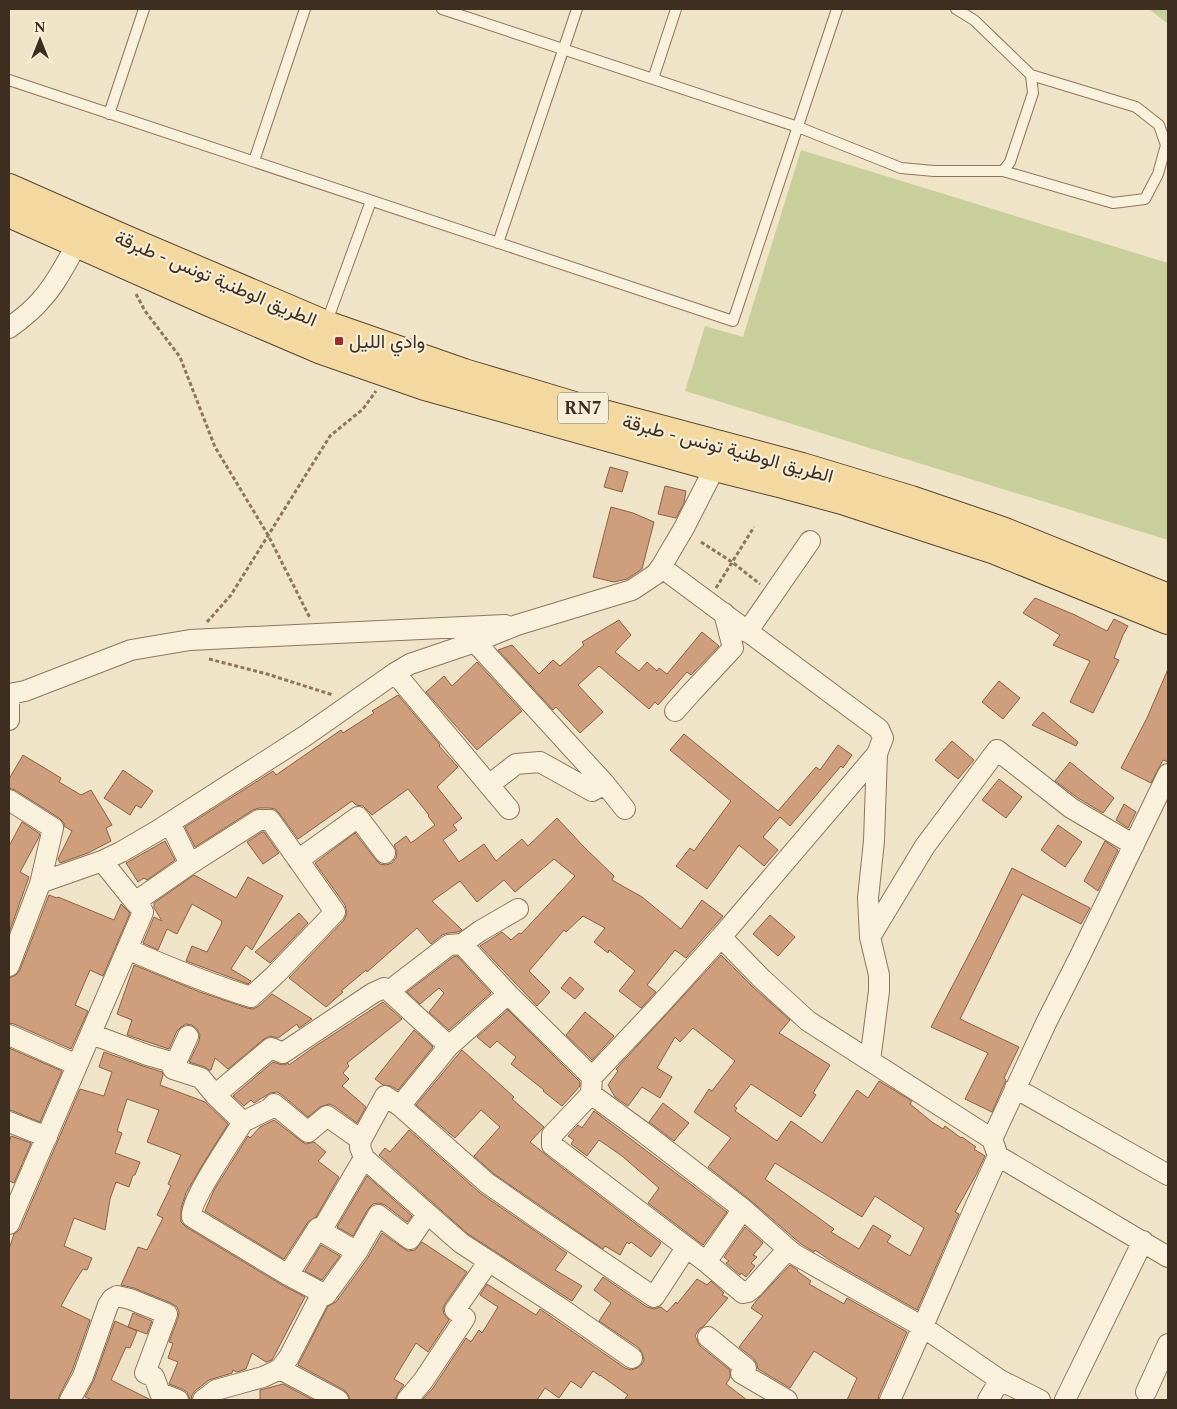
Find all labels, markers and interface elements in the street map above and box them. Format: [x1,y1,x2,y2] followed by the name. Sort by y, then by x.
[15,15,65,65] north arrow
[34,17,46,38] text: N
[110,224,321,335] street label: الطريق الوطنية تونس - طبرقة
[349,328,425,357] place label: وادي الليل
[333,335,345,347] marker: وادي الليل
[558,392,608,423] road number: RN7
[619,407,836,492] street label: الطريق الوطنية تونس - طبرقة

